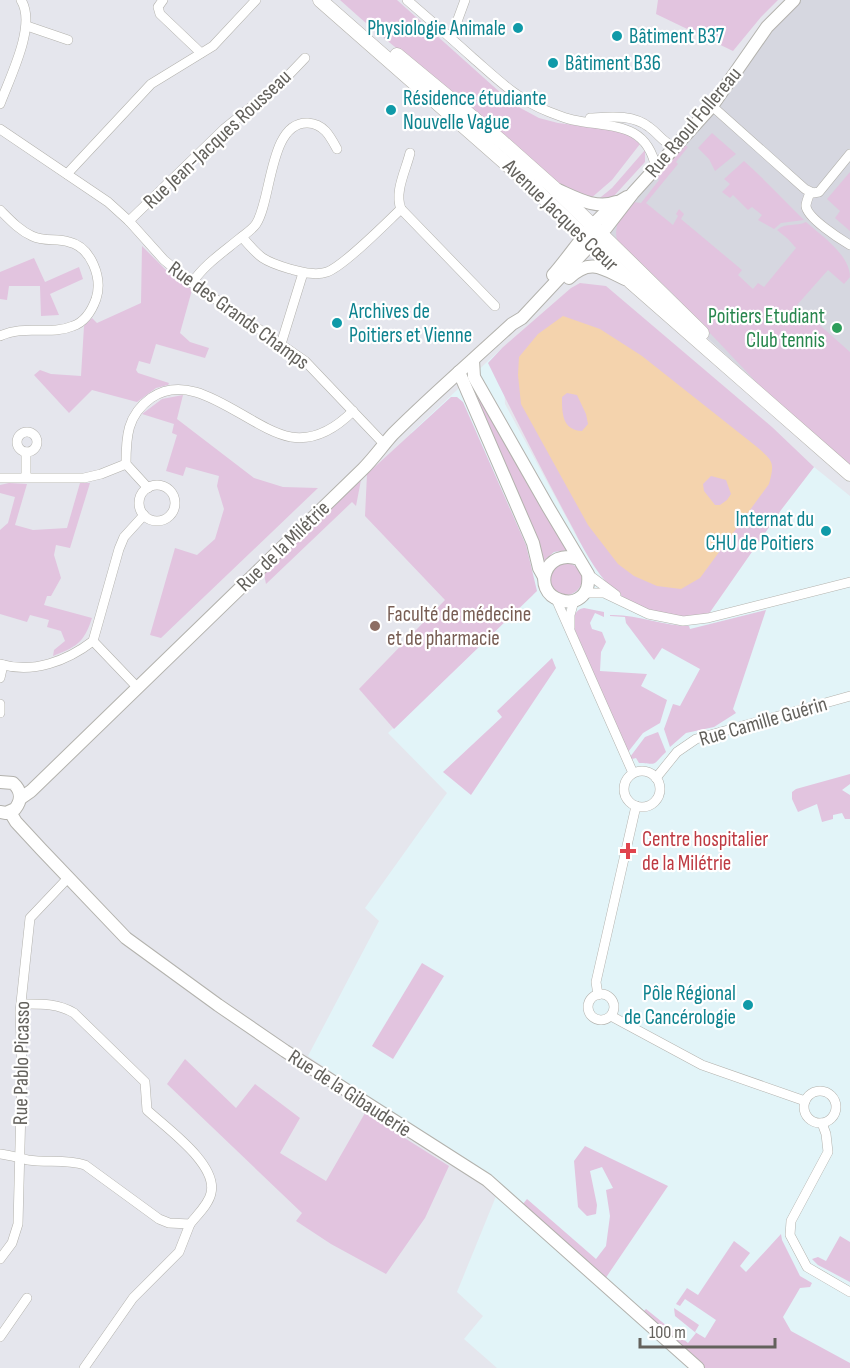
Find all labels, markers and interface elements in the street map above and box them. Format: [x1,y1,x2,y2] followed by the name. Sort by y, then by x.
[367,16,506,41] place label: Physiologie Animale
[511,21,525,35] marker: Physiologie Animale
[629,24,725,49] place label: Bâtiment B37
[610,29,624,43] marker: Bâtiment B37
[565,51,661,76] place label: Bâtiment B36
[546,56,560,70] marker: Bâtiment B36
[640,62,747,183] street label: Rue Raoul Follereau
[138,64,296,214] street label: Rue Jean-Jacques Rousseau
[403,86,547,135] place label: Résidence étudiante Nouvelle Vague
[384,103,398,117] marker: Résidence étudiante Nouvelle Vague
[497,153,623,277] street label: Avenue Jacques Cœur
[163,256,314,375] street label: Rue des Grands Champs
[348,299,472,348] place label: Archives de Poitiers et Vienne
[708,304,825,353] place label: Poitiers Etudiant Club tennis
[330,316,344,330] marker: Archives de Poitiers et Vienne
[830,321,844,335] marker: Poitiers Etudiant Club tennis
[232,496,335,597] street label: Rue de la Milétrie
[705,507,814,556] place label: Internat du CHU de Poitiers
[819,524,833,538] marker: Internat du CHU de Poitiers
[387,602,531,651] place label: Faculté de médecine et de pharmacie
[368,619,382,633] marker: Faculté de médecine et de pharmacie
[696,691,830,752] street label: Rue Camille Guérin
[642,827,768,876] place label: Centre hospitalier de la Milétrie
[619,842,637,860] marker: Centre hospitalier de la Milétrie
[624,981,736,1030] place label: Pôle Régional de Cancérologie
[741,998,755,1012] marker: Pôle Régional de Cancérologie
[8,1001,35,1125] street label: Rue Pablo Picasso
[284,1044,416,1142] street label: Rue de la Gibauderie
[640,1311,775,1349] scale bar
[649,1322,686,1343] text: 100 m

